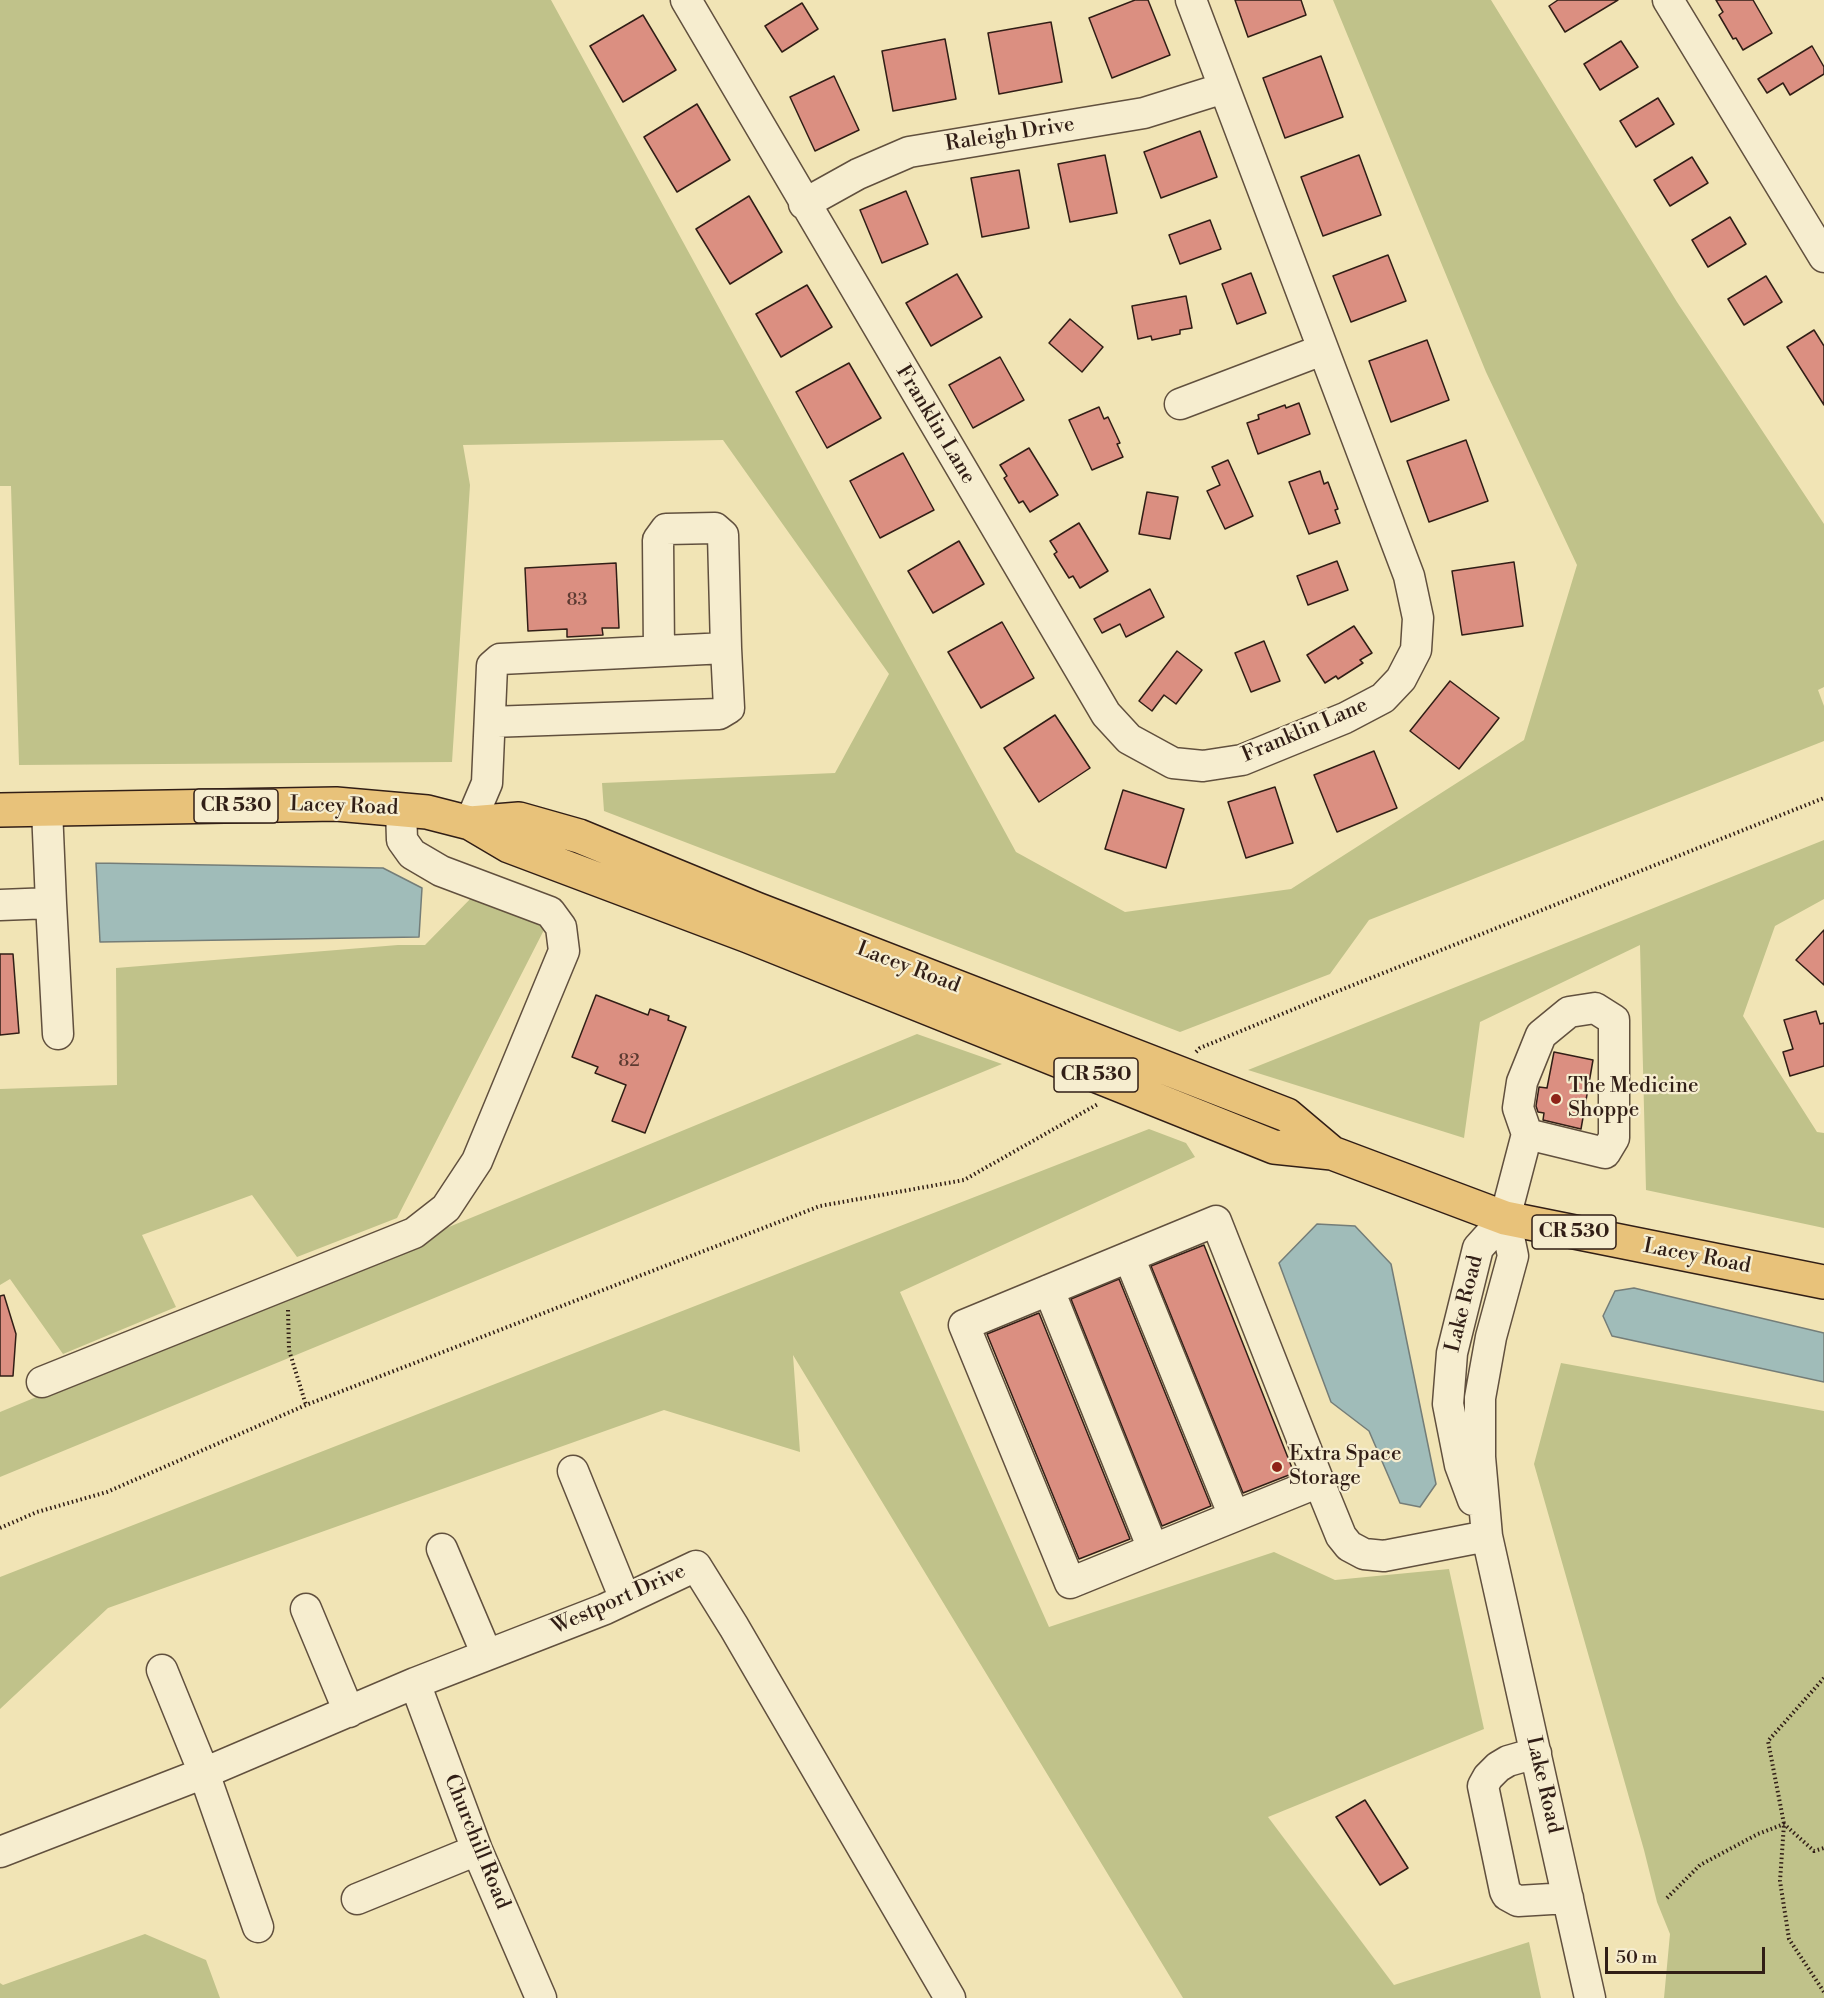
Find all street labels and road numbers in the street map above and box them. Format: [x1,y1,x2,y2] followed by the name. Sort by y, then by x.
[944,112,1076,158] street label: Raleigh Drive
[890,361,980,489] street label: Franklin Lane
[1238,693,1372,769] street label: Franklin Lane
[194,789,278,823] road number: CR 530
[289,793,399,821] street label: Lacey Road
[853,937,963,999] street label: Lacey Road
[1054,1058,1138,1092] road number: CR 530
[1532,1215,1616,1249] road number: CR 530
[1641,1234,1753,1280] street label: Lacey Road
[1441,1253,1489,1355] street label: Lake Road
[548,1559,690,1641] street label: Westport Drive
[1520,1734,1566,1836] street label: Lake Road
[438,1771,514,1913] street label: Churchill Road

